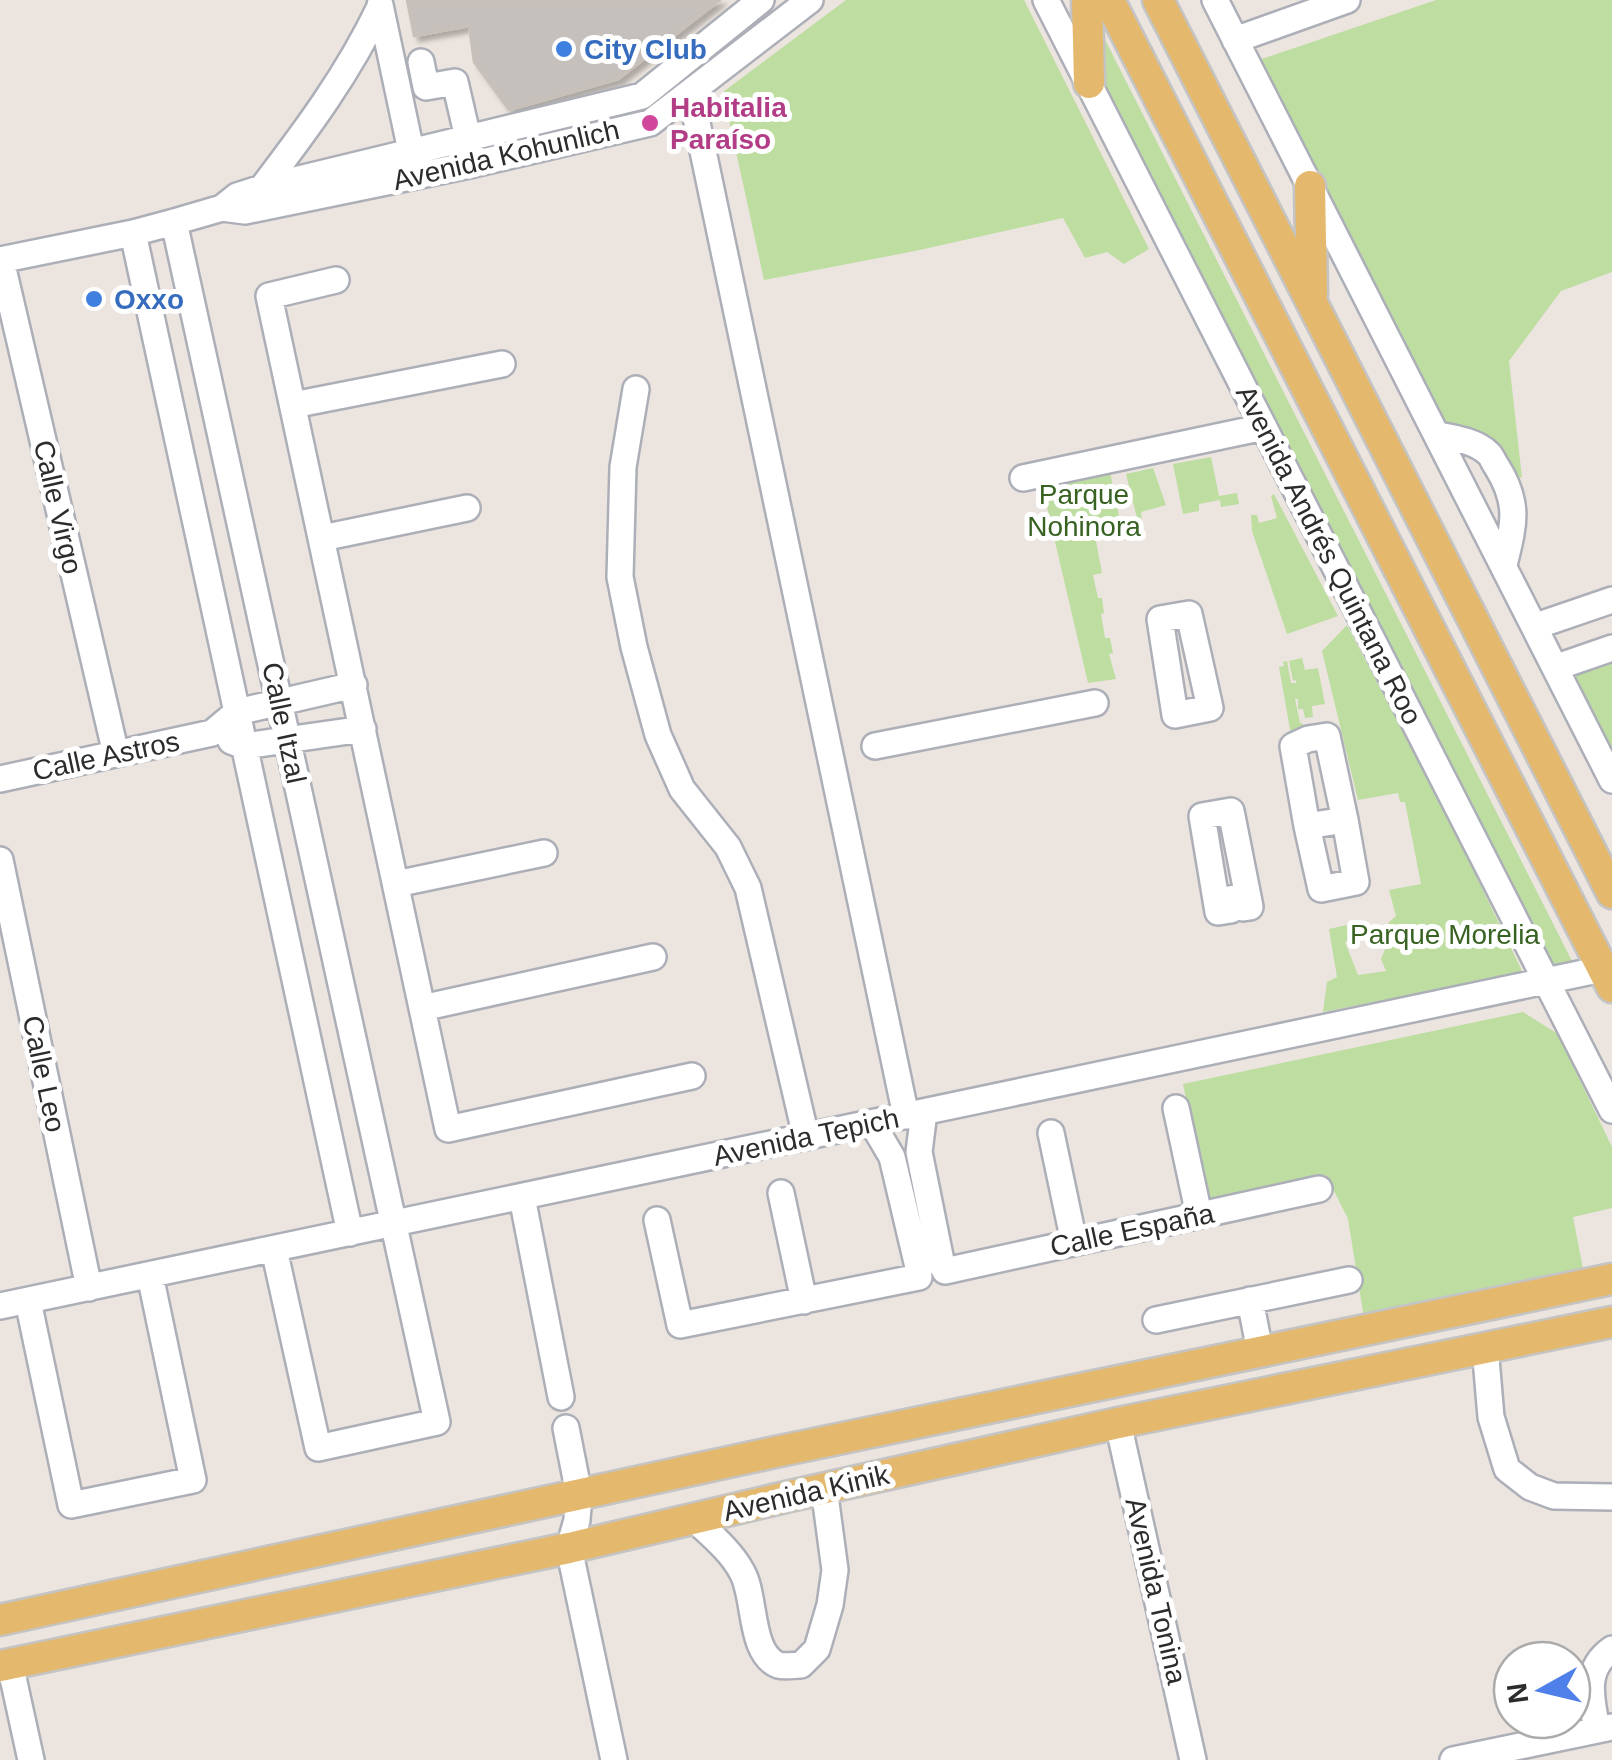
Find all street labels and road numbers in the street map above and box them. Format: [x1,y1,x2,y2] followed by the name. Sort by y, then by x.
[390,114,622,196] street label: Avenida Kohunlich
[1230,380,1428,730] street label: Avenida Andrés Quintana Roo
[28,437,88,577] street label: Calle Virgo
[256,660,312,786] street label: Calle Itzal
[30,725,182,787] street label: Calle Astros
[17,1013,71,1135] street label: Calle Leo
[710,1102,902,1172] street label: Avenida Tepich
[1047,1197,1217,1262] street label: Calle España
[720,1459,893,1527] street label: Avenida Kinik
[1119,1495,1193,1688] street label: Avenida Tonina

